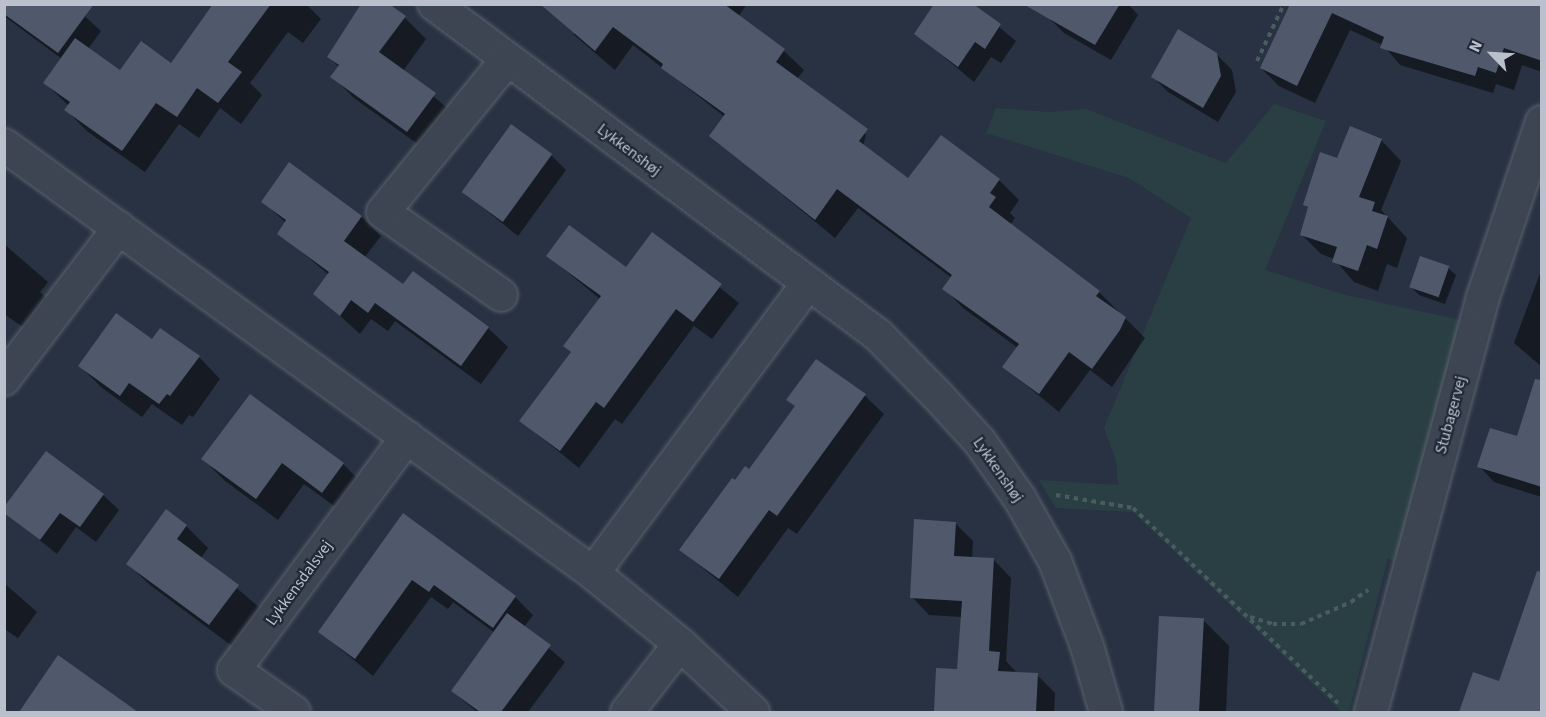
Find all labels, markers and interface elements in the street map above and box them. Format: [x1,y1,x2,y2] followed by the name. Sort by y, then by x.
[1462,24,1522,84] north arrow
[1463,37,1488,56] text: N
[593,120,665,180] street label: Lykkenshøj
[1431,374,1471,456] street label: Stubagervej
[969,434,1027,506] street label: Lykkenshøj
[262,537,336,629] street label: Lykkensdalsvej

